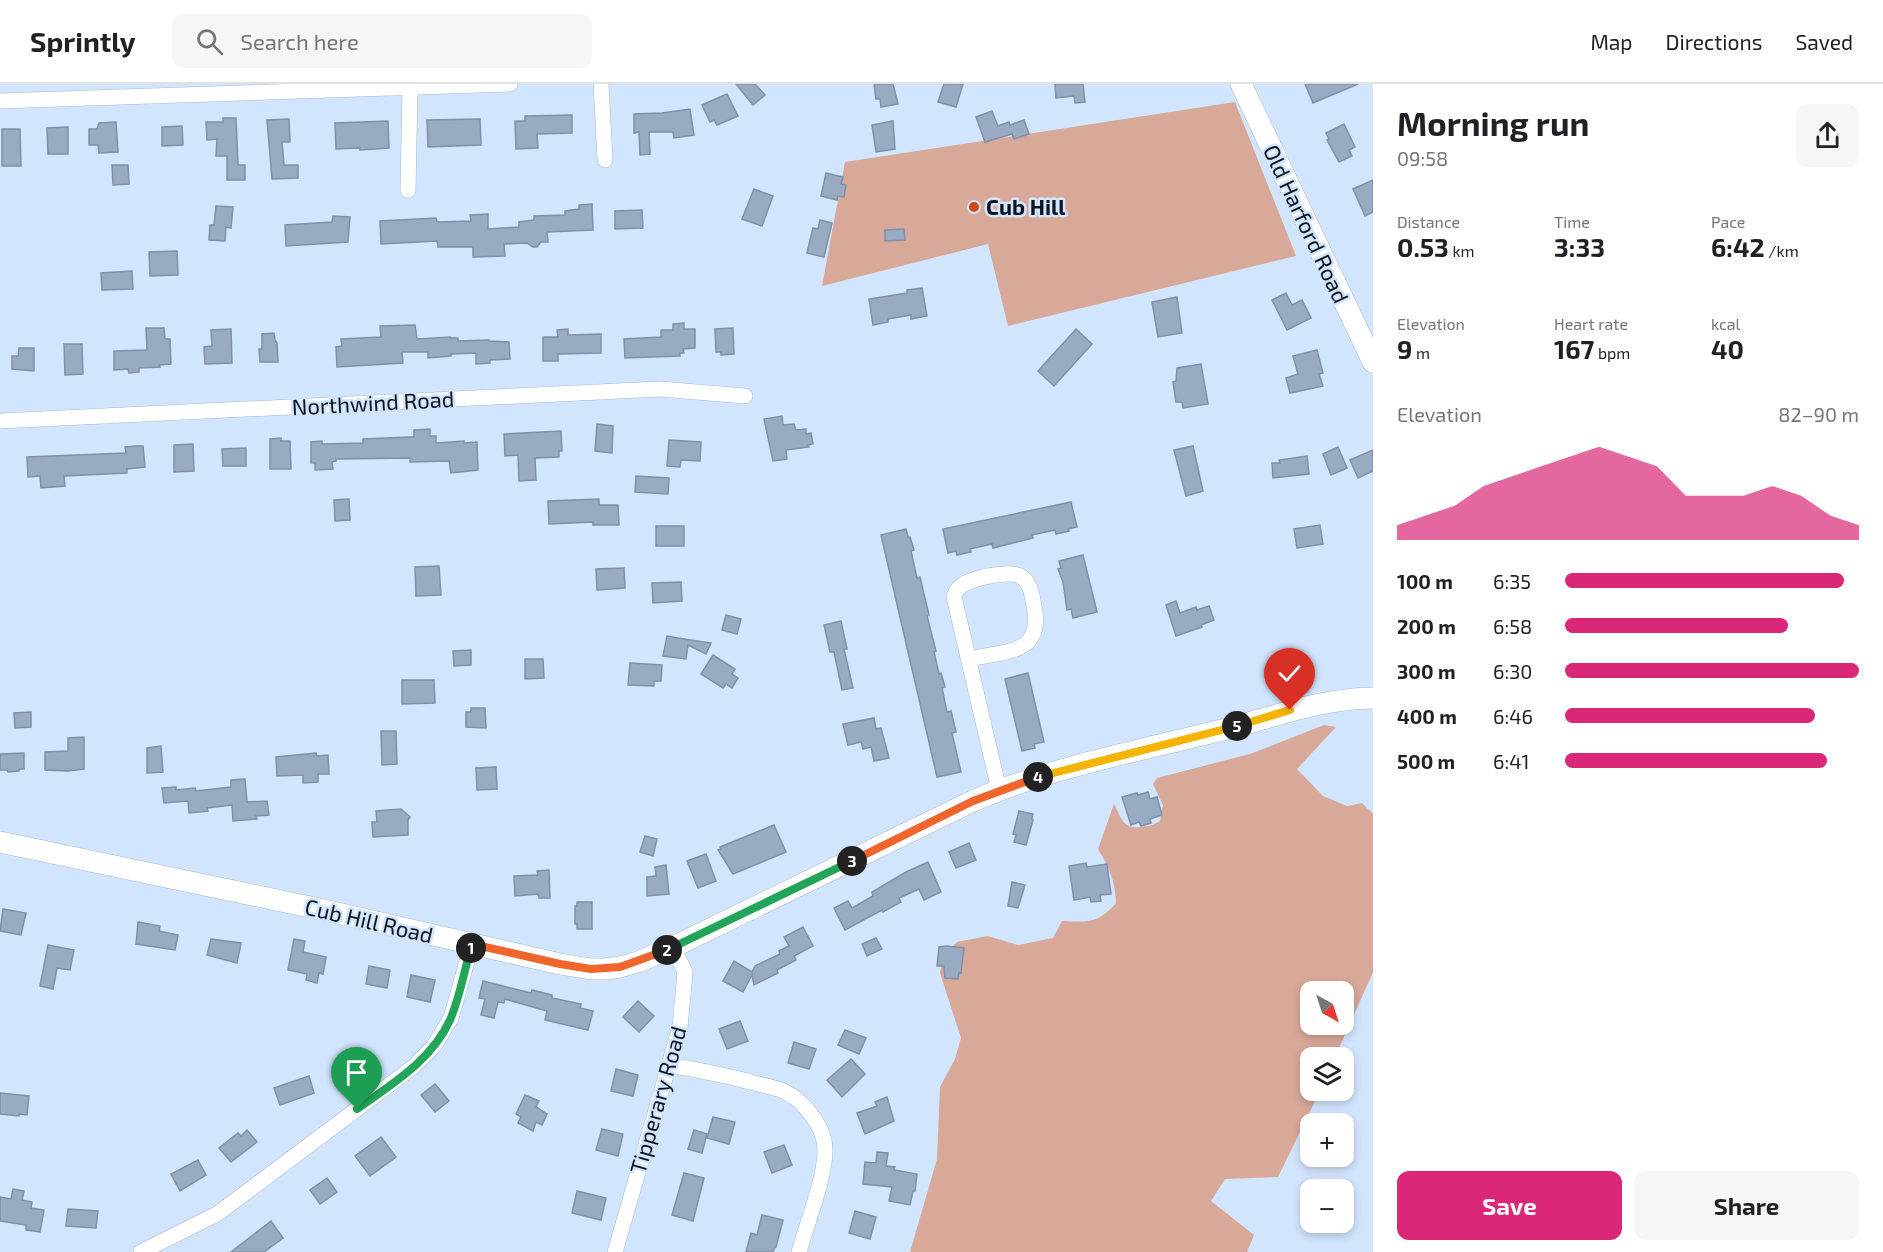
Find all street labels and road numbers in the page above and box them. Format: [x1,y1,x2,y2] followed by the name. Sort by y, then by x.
[1259,140,1355,307] street label: Old Harford Road
[291,385,455,419] street label: Northwind Road
[303,893,436,947] street label: Cub Hill Road
[624,1023,690,1176] street label: Tipperary Road

